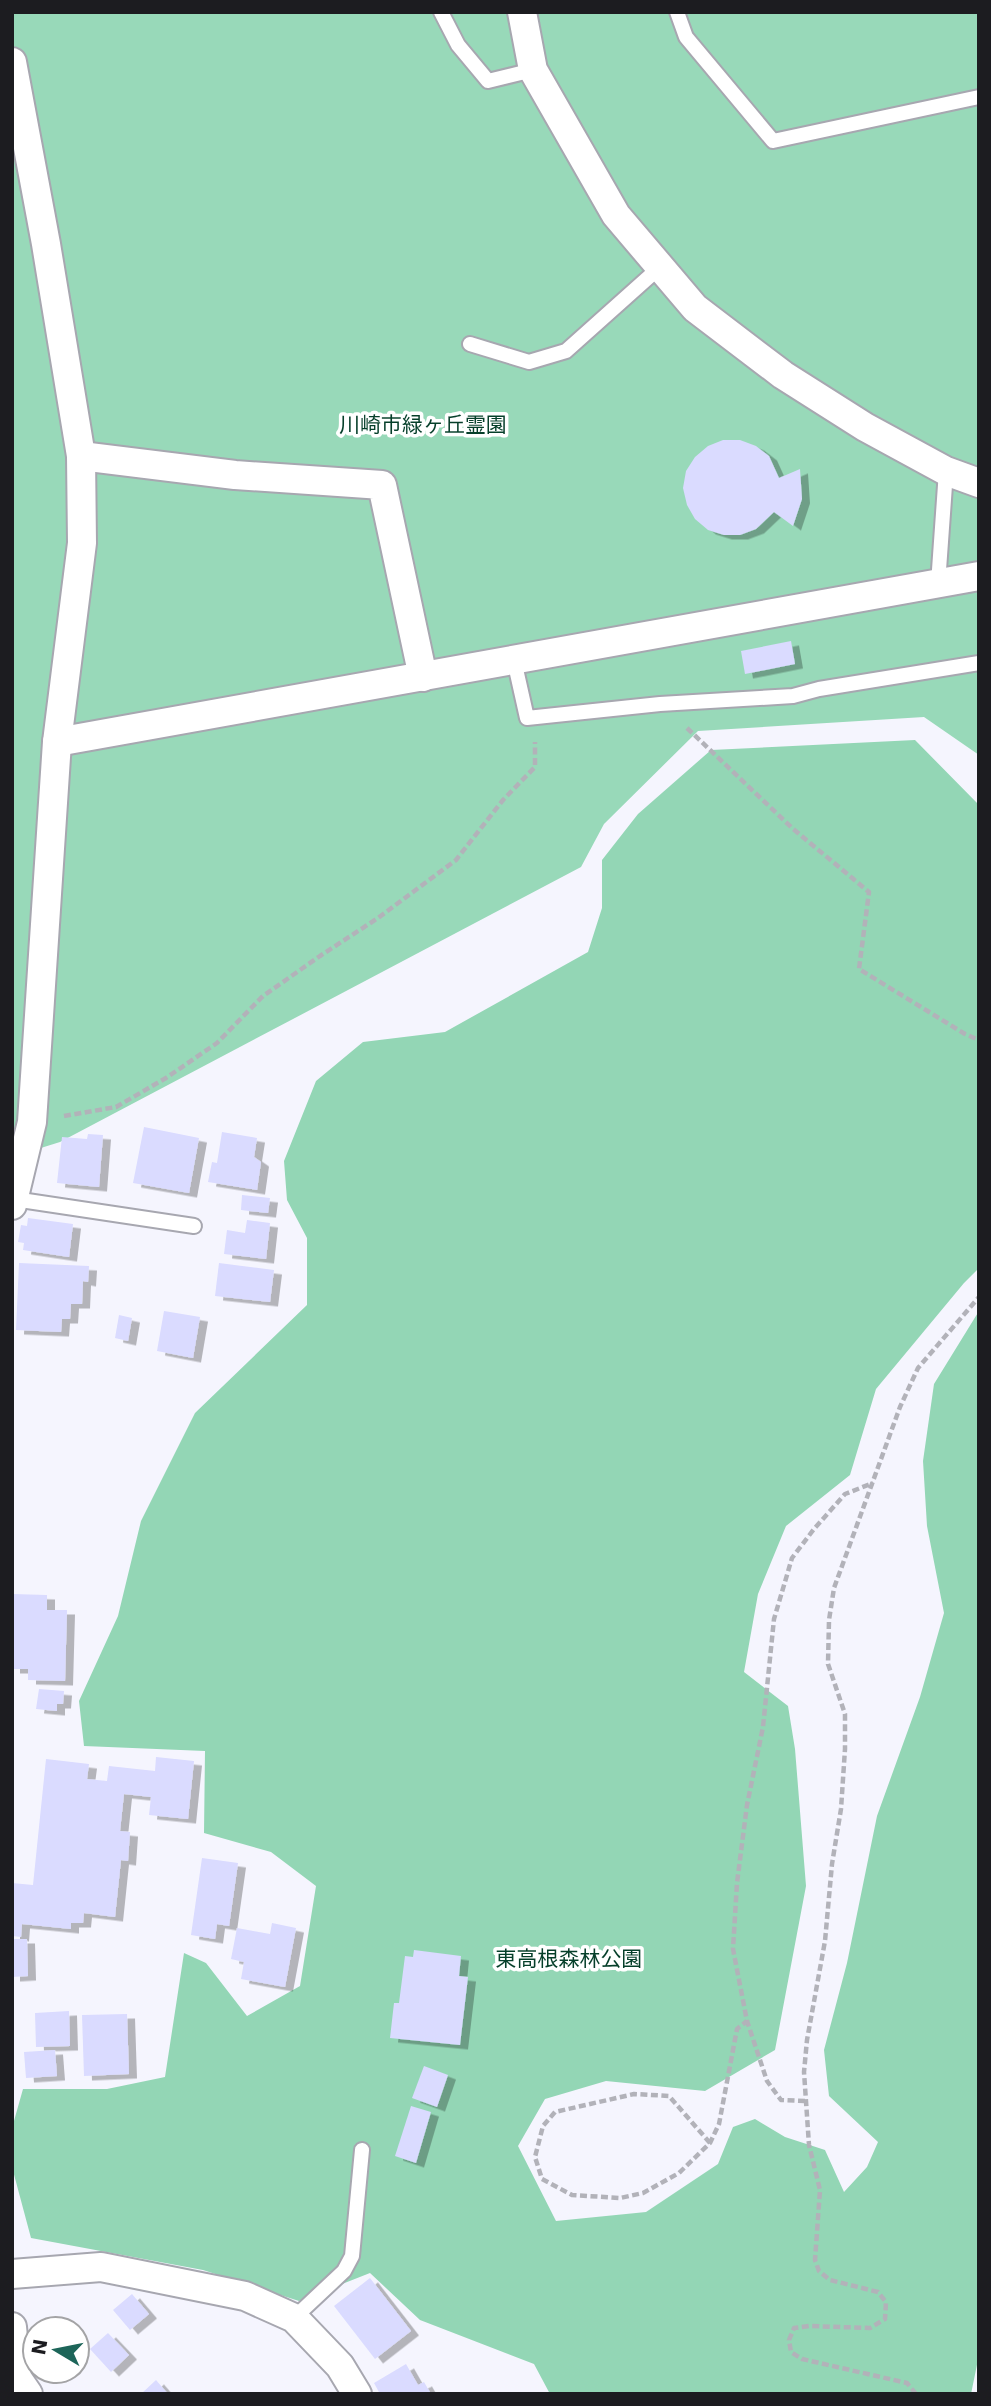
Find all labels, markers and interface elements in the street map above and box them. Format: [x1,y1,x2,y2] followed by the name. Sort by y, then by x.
[339,413,507,437] park label: 川崎市緑ヶ丘霊園
[496,1947,643,1971] park label: 東高根森林公園
[21,2315,91,2385] north arrow
[27,2337,51,2357] text: N

